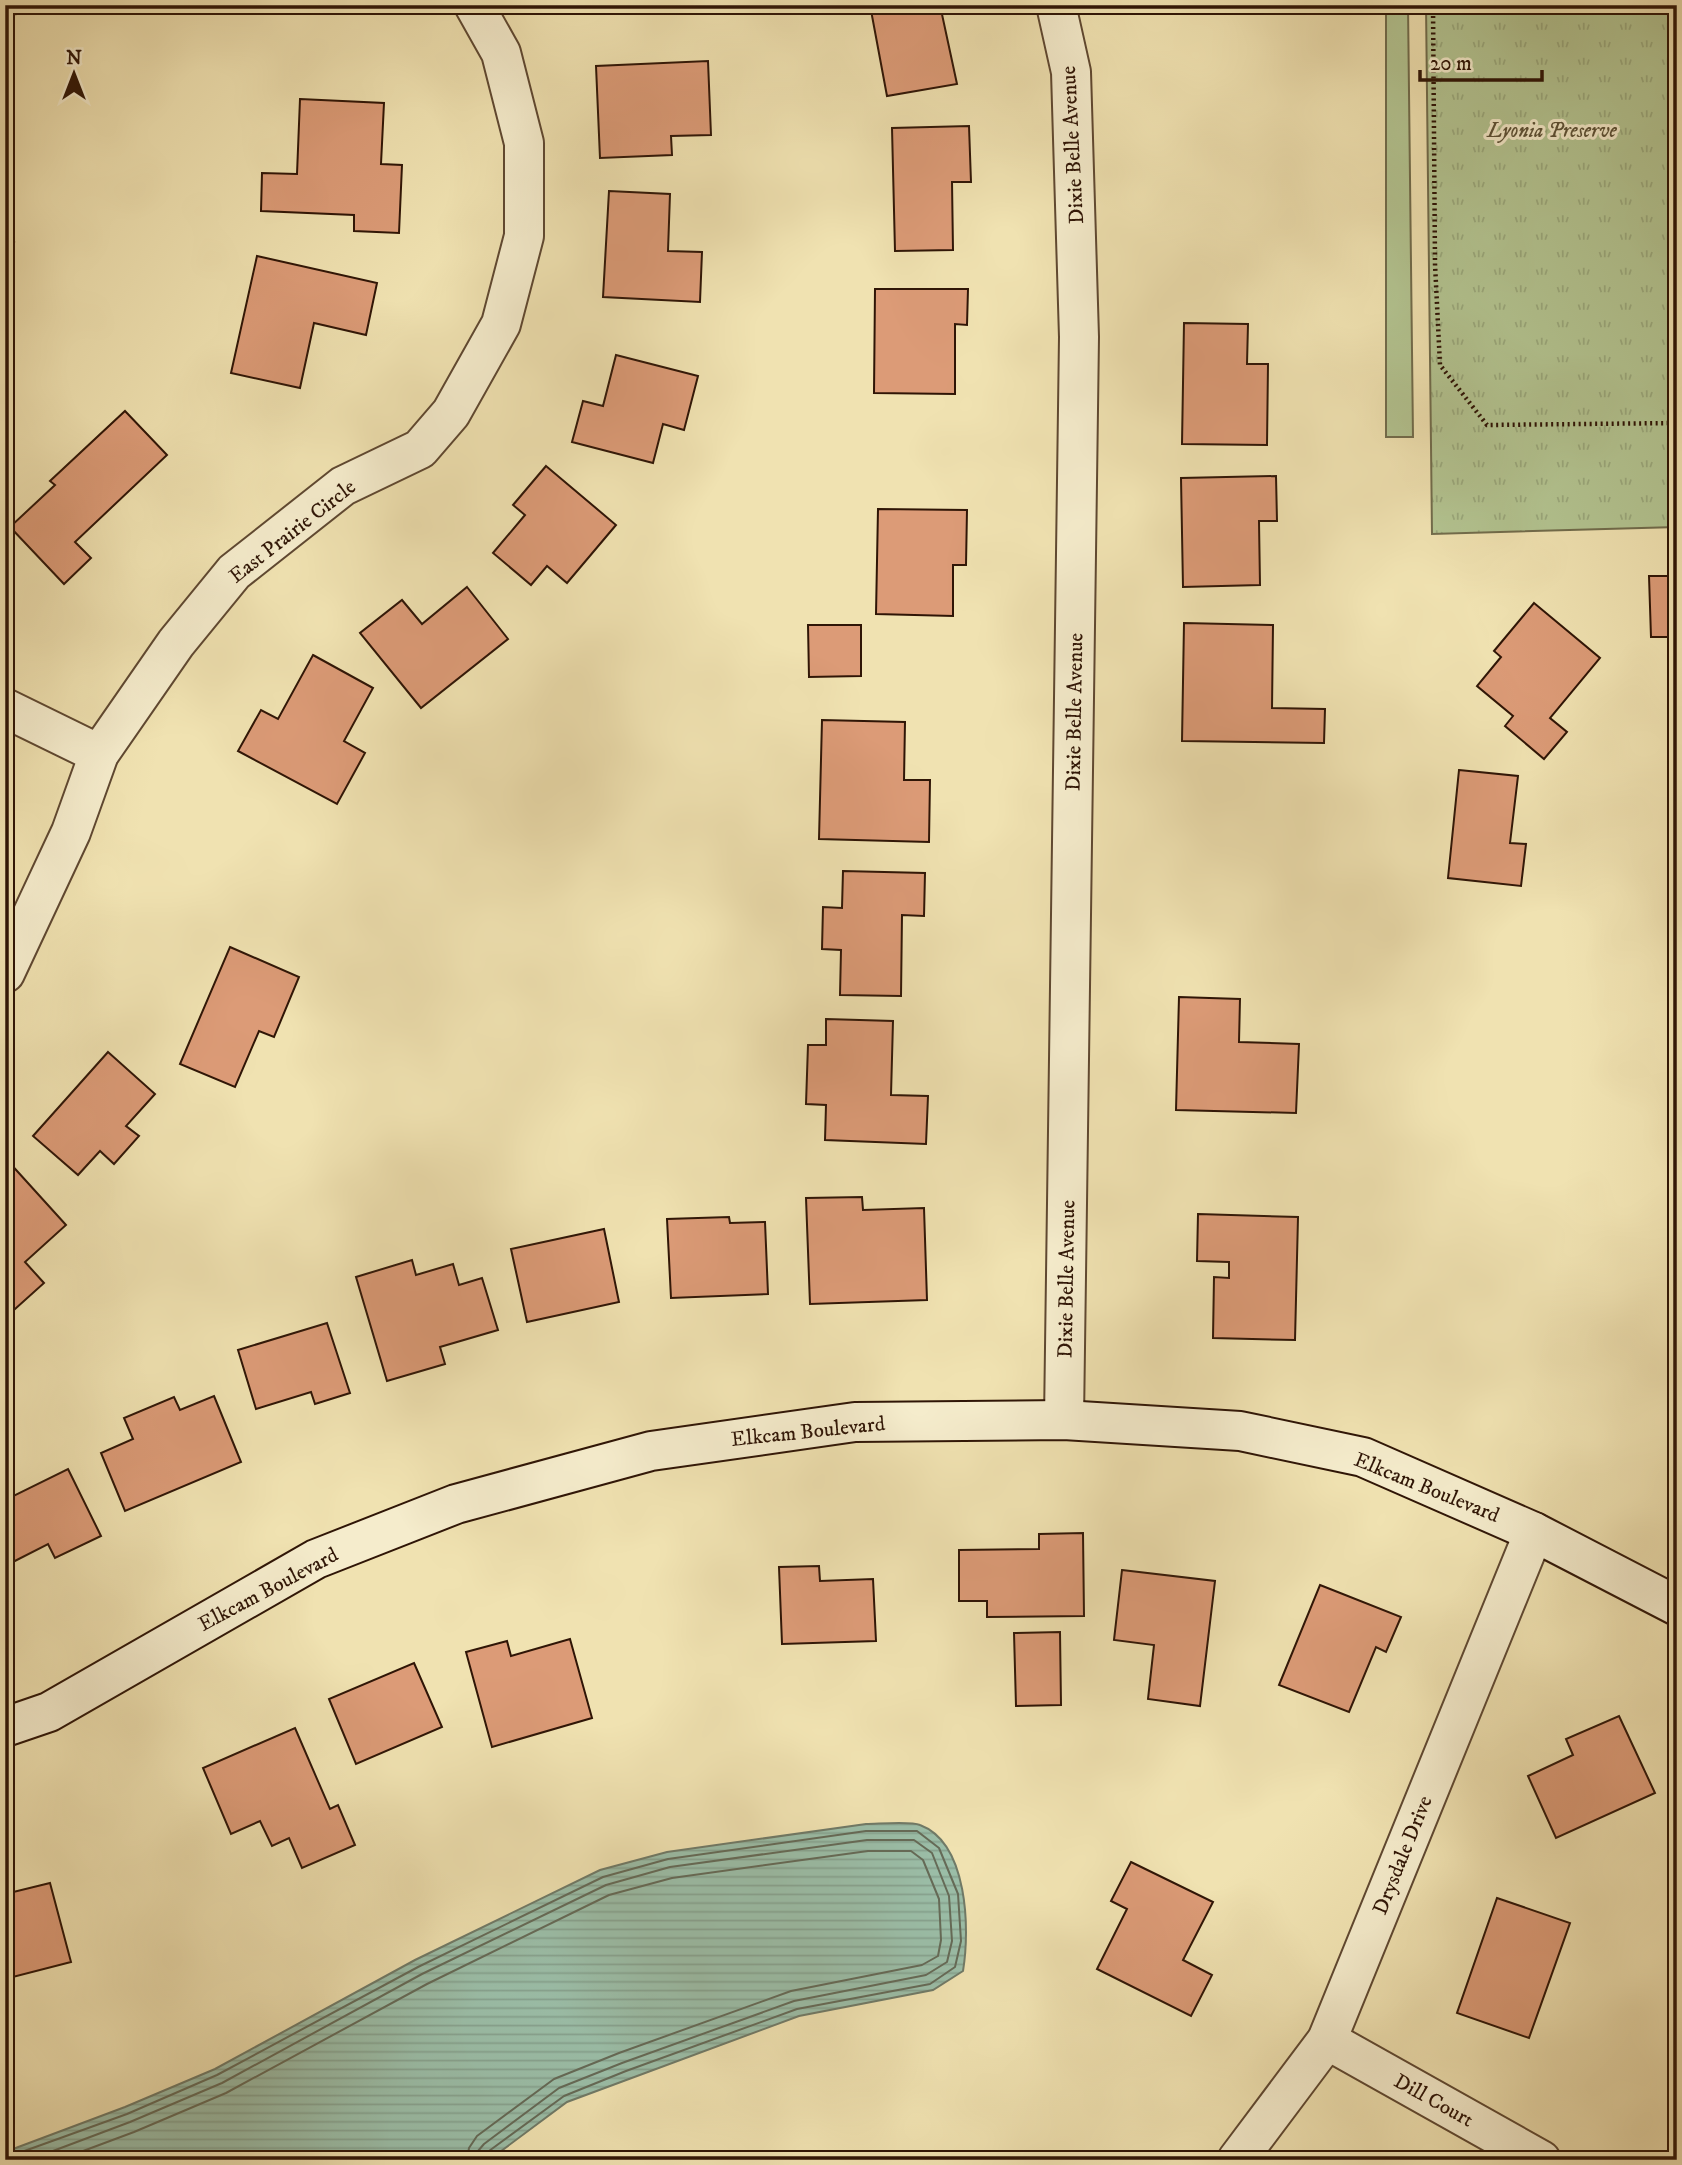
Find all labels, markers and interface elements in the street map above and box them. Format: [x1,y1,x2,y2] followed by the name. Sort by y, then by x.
[38,38,108,108] north arrow
[1420,38,1542,82] scale bar
[66,47,82,70] text: N
[1430,51,1472,77] text: 20 m
[1056,65,1090,225] street label: Dixie Belle Avenue
[1486,118,1618,144] park label: Lyonia Preserve
[224,474,361,589] street label: East Prairie Circle
[1061,632,1089,791] street label: Dixie Belle Avenue
[1053,1199,1081,1358] street label: Dixie Belle Avenue
[730,1411,887,1453] street label: Elkcam Boulevard
[1350,1447,1504,1529] street label: Elkcam Boulevard
[194,1542,343,1638] street label: Elkcam Boulevard
[1367,1792,1439,1919] street label: Drysdale Drive
[1389,2068,1478,2133] street label: Dill Court

